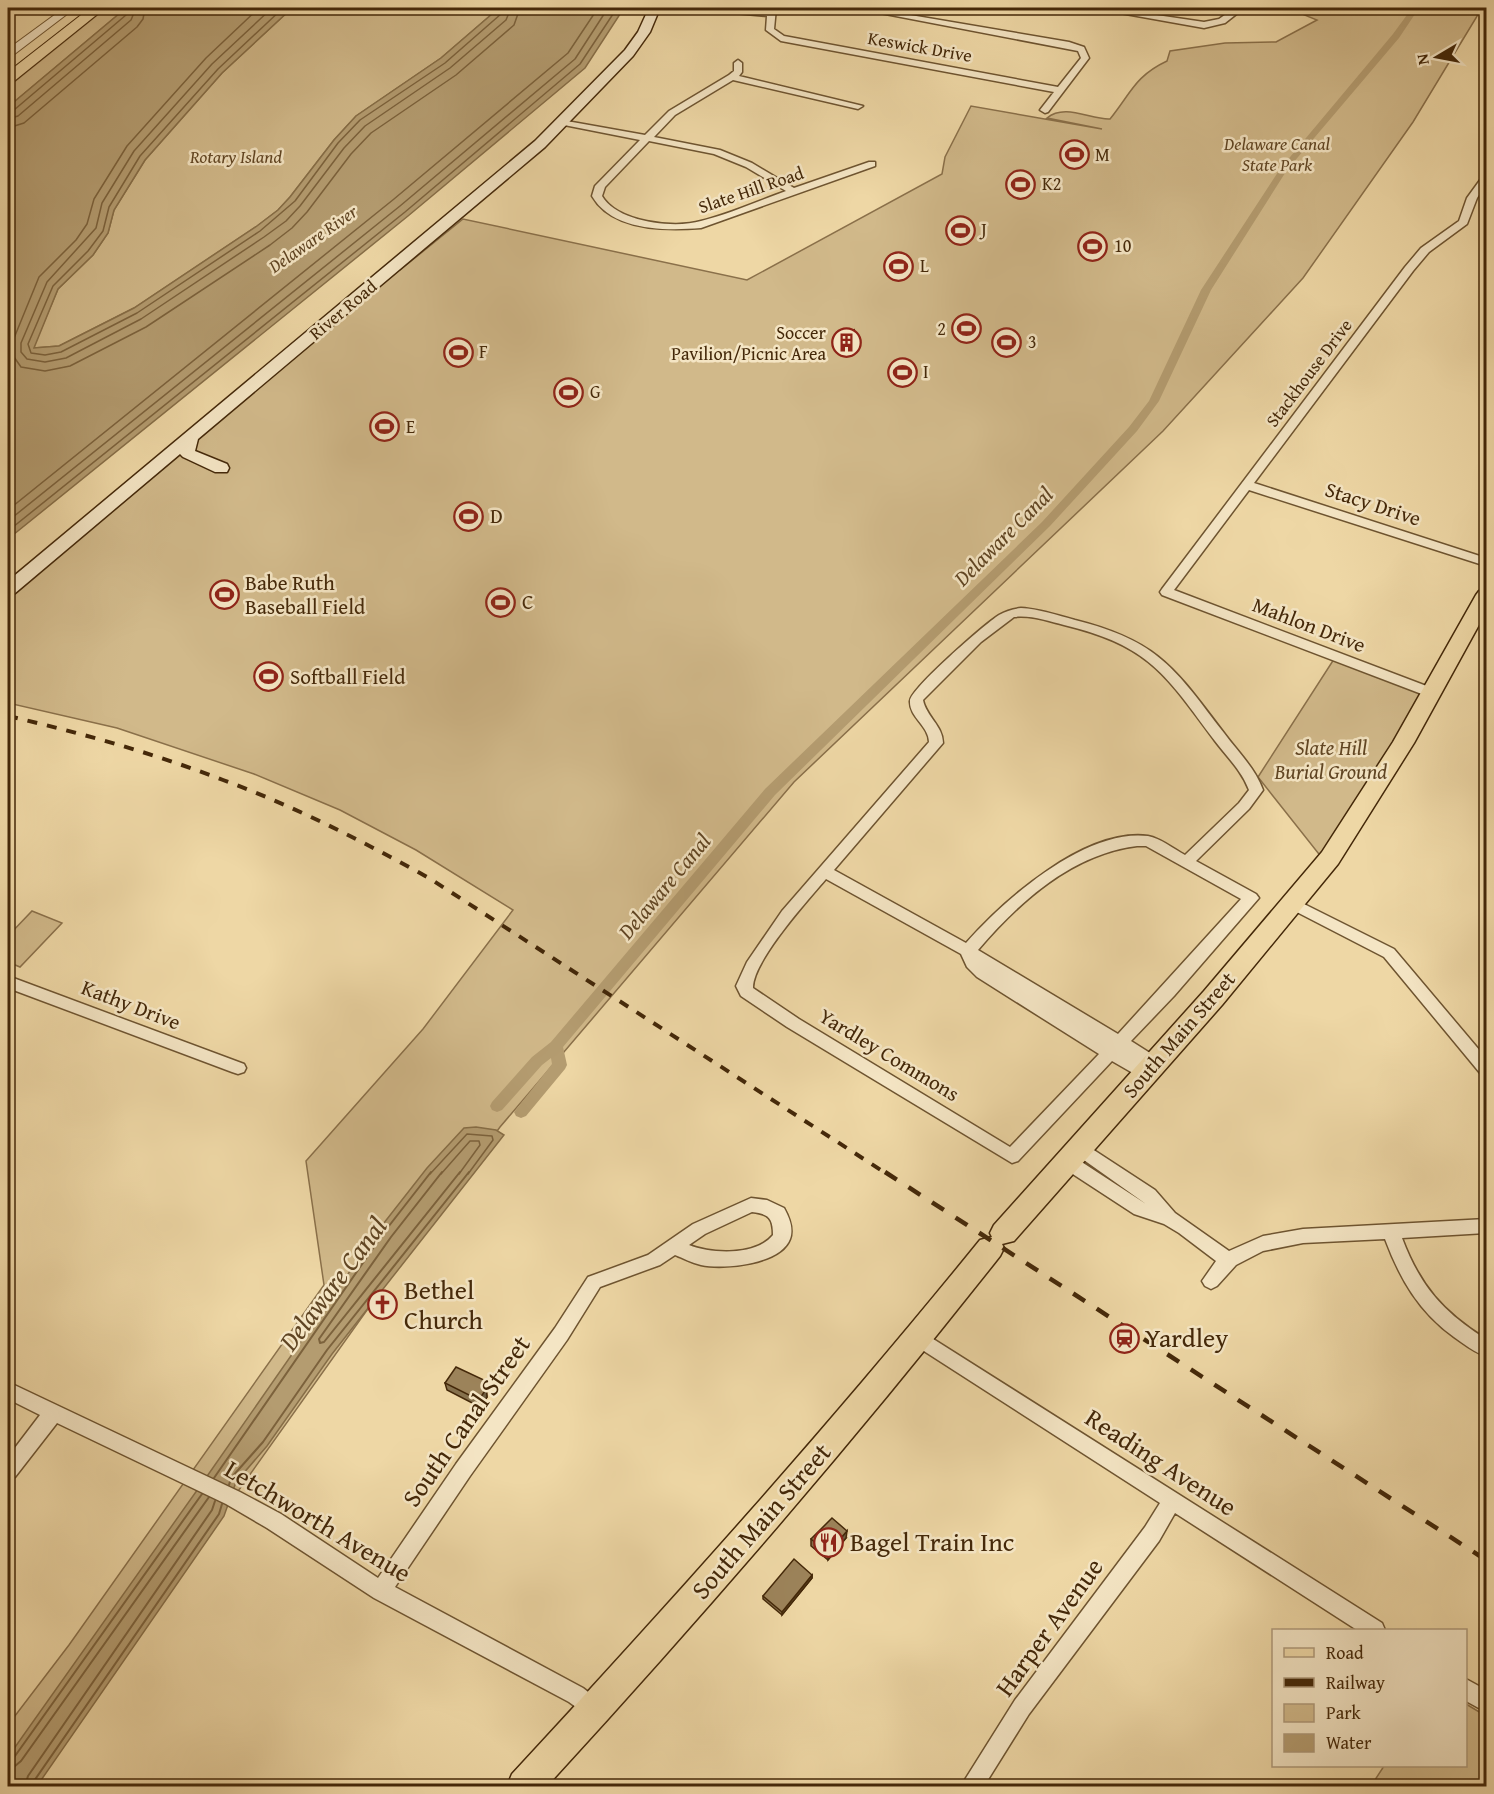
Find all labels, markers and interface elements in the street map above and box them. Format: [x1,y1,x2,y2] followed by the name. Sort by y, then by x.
[866,24,974,69] street label: Keswick Drive
[1407,27,1467,87] north arrow
[1409,52,1435,67] text: N
[1223,130,1330,178] park label: Delaware Canal State Park
[1058,139,1090,171] sports icon: M
[1095,141,1110,168] place label: M
[189,143,282,170] park label: Rotary Island
[695,159,808,220] street label: Slate Hill Road
[1005,168,1037,200] sports icon: K2
[1042,170,1061,197] place label: K2
[262,197,364,280] water label: Delaware River
[944,214,976,246] sports icon: J
[979,216,987,243] place label: J
[1077,230,1109,262] sports icon: 10
[1114,232,1132,259] place label: 10
[883,250,915,282] sports icon: L
[920,252,929,279] place label: L
[303,273,383,346] street label: River Road
[951,313,983,345] sports icon: 2
[1259,313,1358,433] street label: Stackhouse Drive
[937,315,946,342] place label: 2
[671,319,827,367] place label: Soccer Pavilion/Picnic Area
[991,326,1023,358] sports icon: 3
[831,327,863,359] building icon: Soccer Pavilion/Picnic Area
[1028,328,1037,355] place label: 3
[442,336,474,368] sports icon: F
[479,338,488,365] place label: F
[886,356,918,388] sports icon: I
[923,358,929,385] place label: I
[553,376,585,408] sports icon: G
[590,378,601,405] place label: G
[369,411,401,443] sports icon: E
[406,413,415,440] place label: E
[1321,473,1425,534] street label: Stacy Drive
[945,479,1060,594] water label: Delaware Canal
[453,500,485,532] sports icon: D
[490,500,503,531] place label: D
[245,567,366,622] place label: Babe Ruth Baseball Field
[208,579,240,611] sports icon: Babe Ruth Baseball Field
[485,586,517,618] sports icon: C
[522,586,533,617] place label: C
[1248,589,1370,660] street label: Mahlon Drive
[253,661,285,693] sports icon: Softball Field
[290,661,406,692] place label: Softball Field
[1274,732,1387,787] park label: Slate Hill Burial Ground
[610,826,718,947] water label: Delaware Canal
[1115,964,1243,1105] street label: South Main Street
[77,971,185,1038] street label: Kathy Drive
[813,1000,965,1109] street label: Yardley Commons
[268,1208,396,1360] water label: Delaware Canal
[404,1270,483,1339] place label: Bethel Church
[367,1289,399,1321] church icon: Bethel Church
[1145,1318,1228,1357] place label: Yardley
[1108,1322,1140,1354] station icon: Yardley
[392,1327,539,1514] street label: South Canal Street
[1078,1398,1245,1525] street label: Reading Avenue
[681,1434,840,1608] street label: South Main Street
[218,1449,419,1592] street label: Letchworth Avenue
[850,1522,1014,1561] place label: Bagel Train Inc
[813,1526,845,1558] restaurant icon: Bagel Train Inc
[985,1549,1112,1704] street label: Harper Avenue
[1272,1629,1467,1767] legend
[1326,1639,1364,1666] text: Road
[1326,1669,1385,1696] text: Railway
[1326,1699,1362,1726] text: Park
[1326,1729,1372,1756] text: Water

